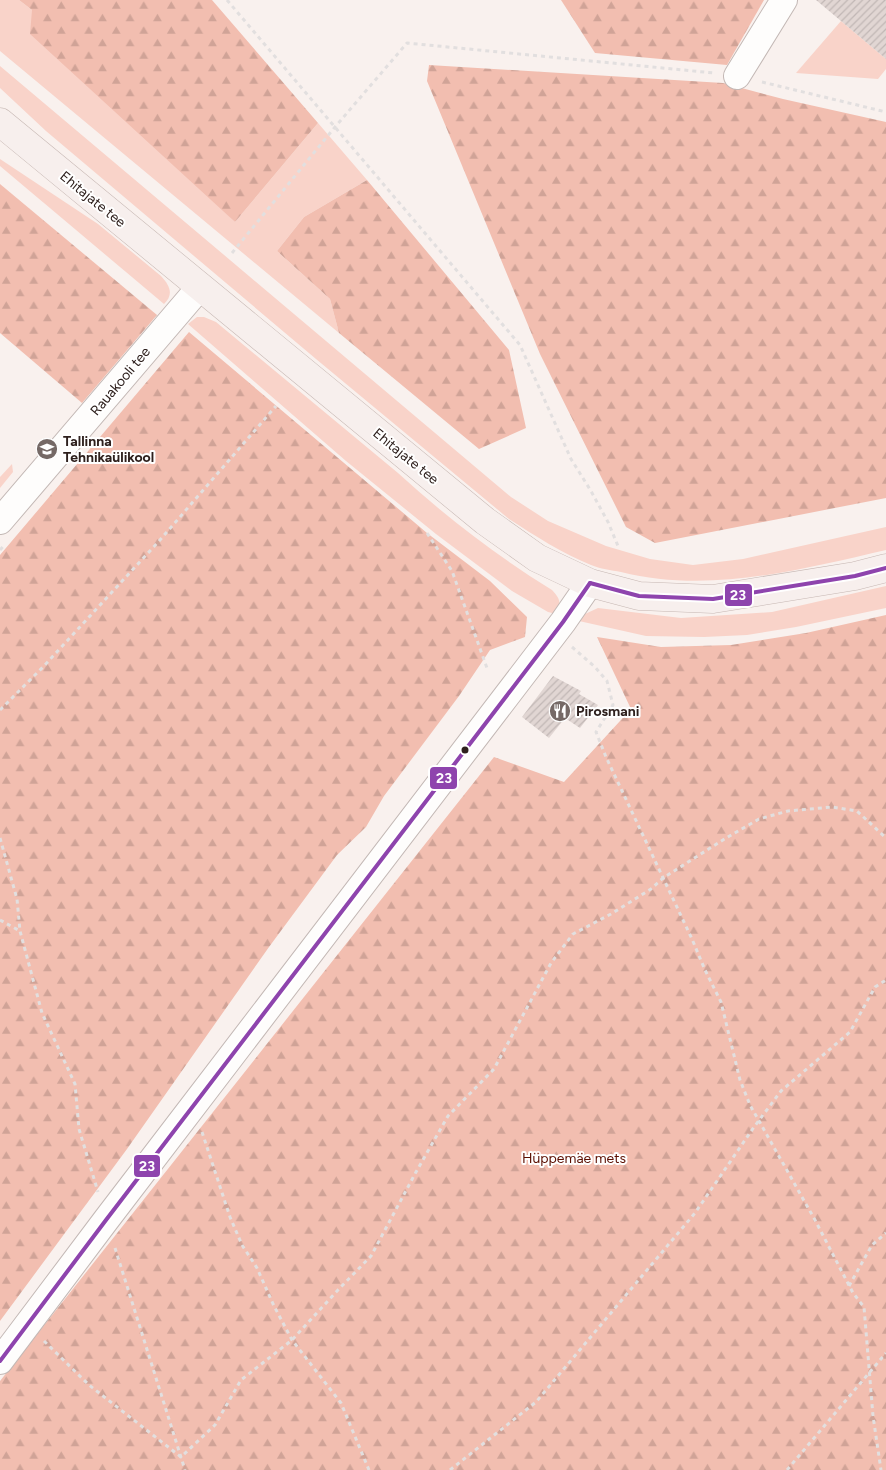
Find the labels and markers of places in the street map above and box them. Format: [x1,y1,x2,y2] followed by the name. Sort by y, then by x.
[63,433,154,466] place label: Tallinna Tehnikaülikool
[35,437,59,461] school or university icon: Tallinna Tehnikaülikool
[548,699,572,723] restaurant icon: Pirosmani
[576,703,639,720] place label: Pirosmani
[460,745,470,755] unlabelled marker

